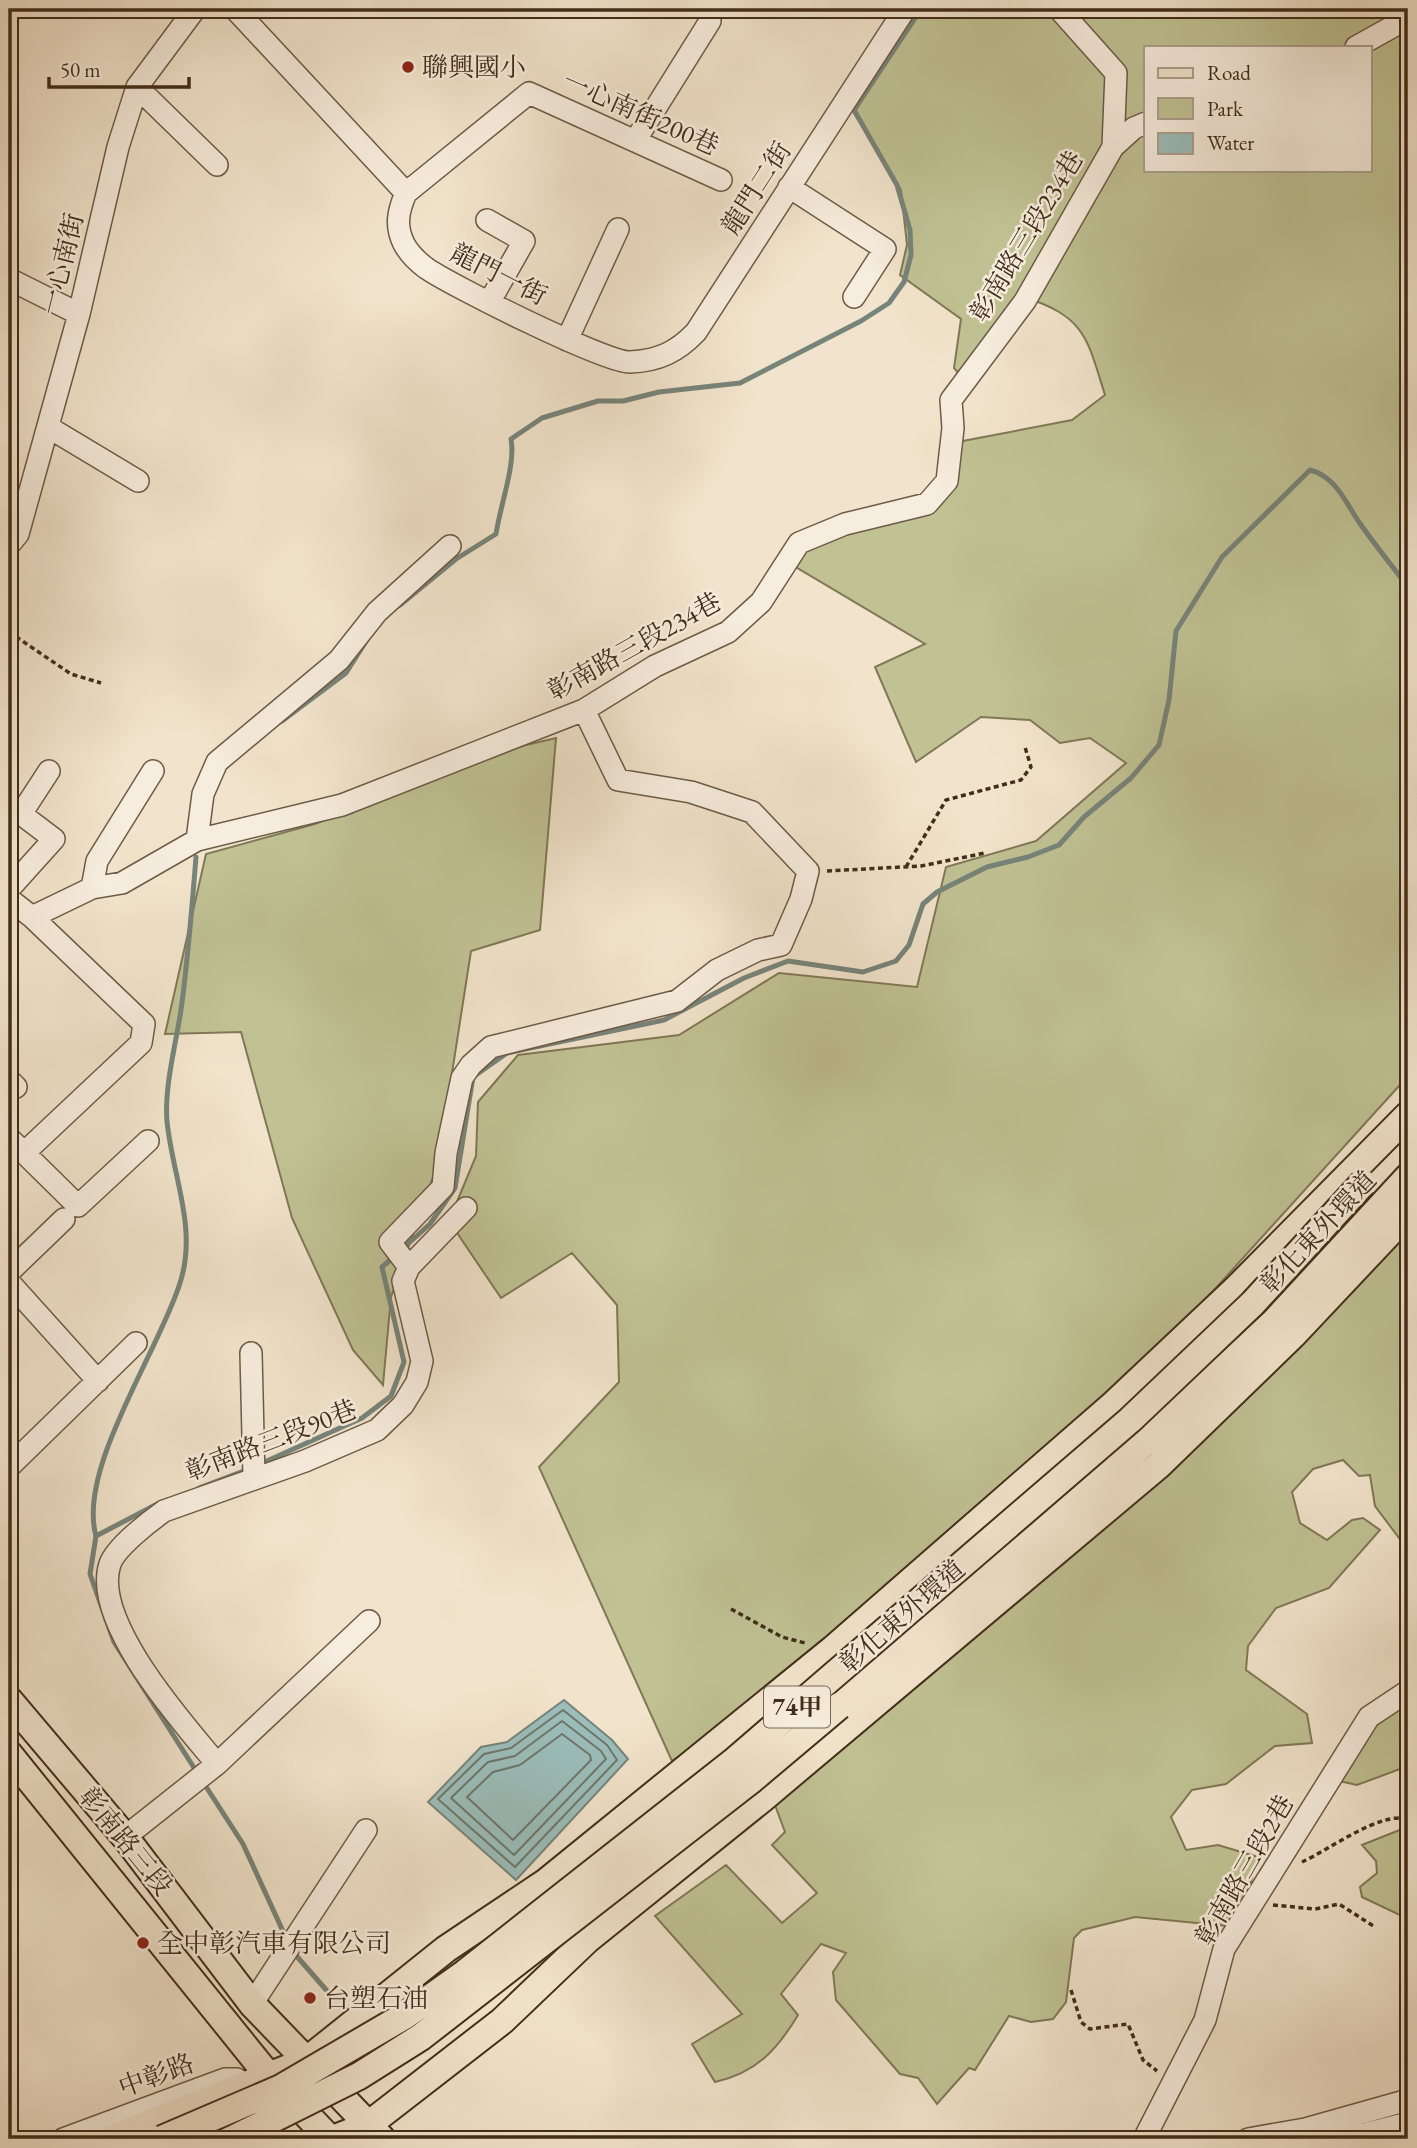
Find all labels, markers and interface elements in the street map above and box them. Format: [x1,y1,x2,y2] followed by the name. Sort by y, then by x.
[49,46,189,90] scale bar
[1144,46,1372,172] legend
[422,50,526,84] place label: 聯興國小
[60,56,101,83] text: 50 m
[400,59,416,75] marker: 聯興國小
[1207,59,1251,86] text: Road
[558,63,724,163] street label: 一心南街200巷
[1207,95,1244,122] text: Park
[1207,129,1254,156] text: Water
[713,135,799,241] street label: 龍門二街
[962,144,1090,328] street label: 彰南路三段234巷
[33,209,91,319] street label: 一心南街
[445,235,553,313] street label: 龍門一街
[541,584,727,708] street label: 彰南路三段234巷
[1252,1163,1384,1301] street label: 彰化東外環道
[180,1392,362,1488] street label: 彰南路三段90巷
[832,1552,972,1680] street label: 彰化東外環道
[764,1686,830,1728] road number: 74甲
[72,1780,180,1902] street label: 彰南路三段
[1187,1789,1301,1951] street label: 彰南路三段2巷
[157,1926,391,1960] place label: 全中彰汽車有限公司
[135,1935,151,1951] marker: 全中彰汽車有限公司
[324,1981,428,2015] place label: 台塑石油
[302,1990,318,2006] marker: 台塑石油
[114,2046,198,2104] street label: 中彰路

